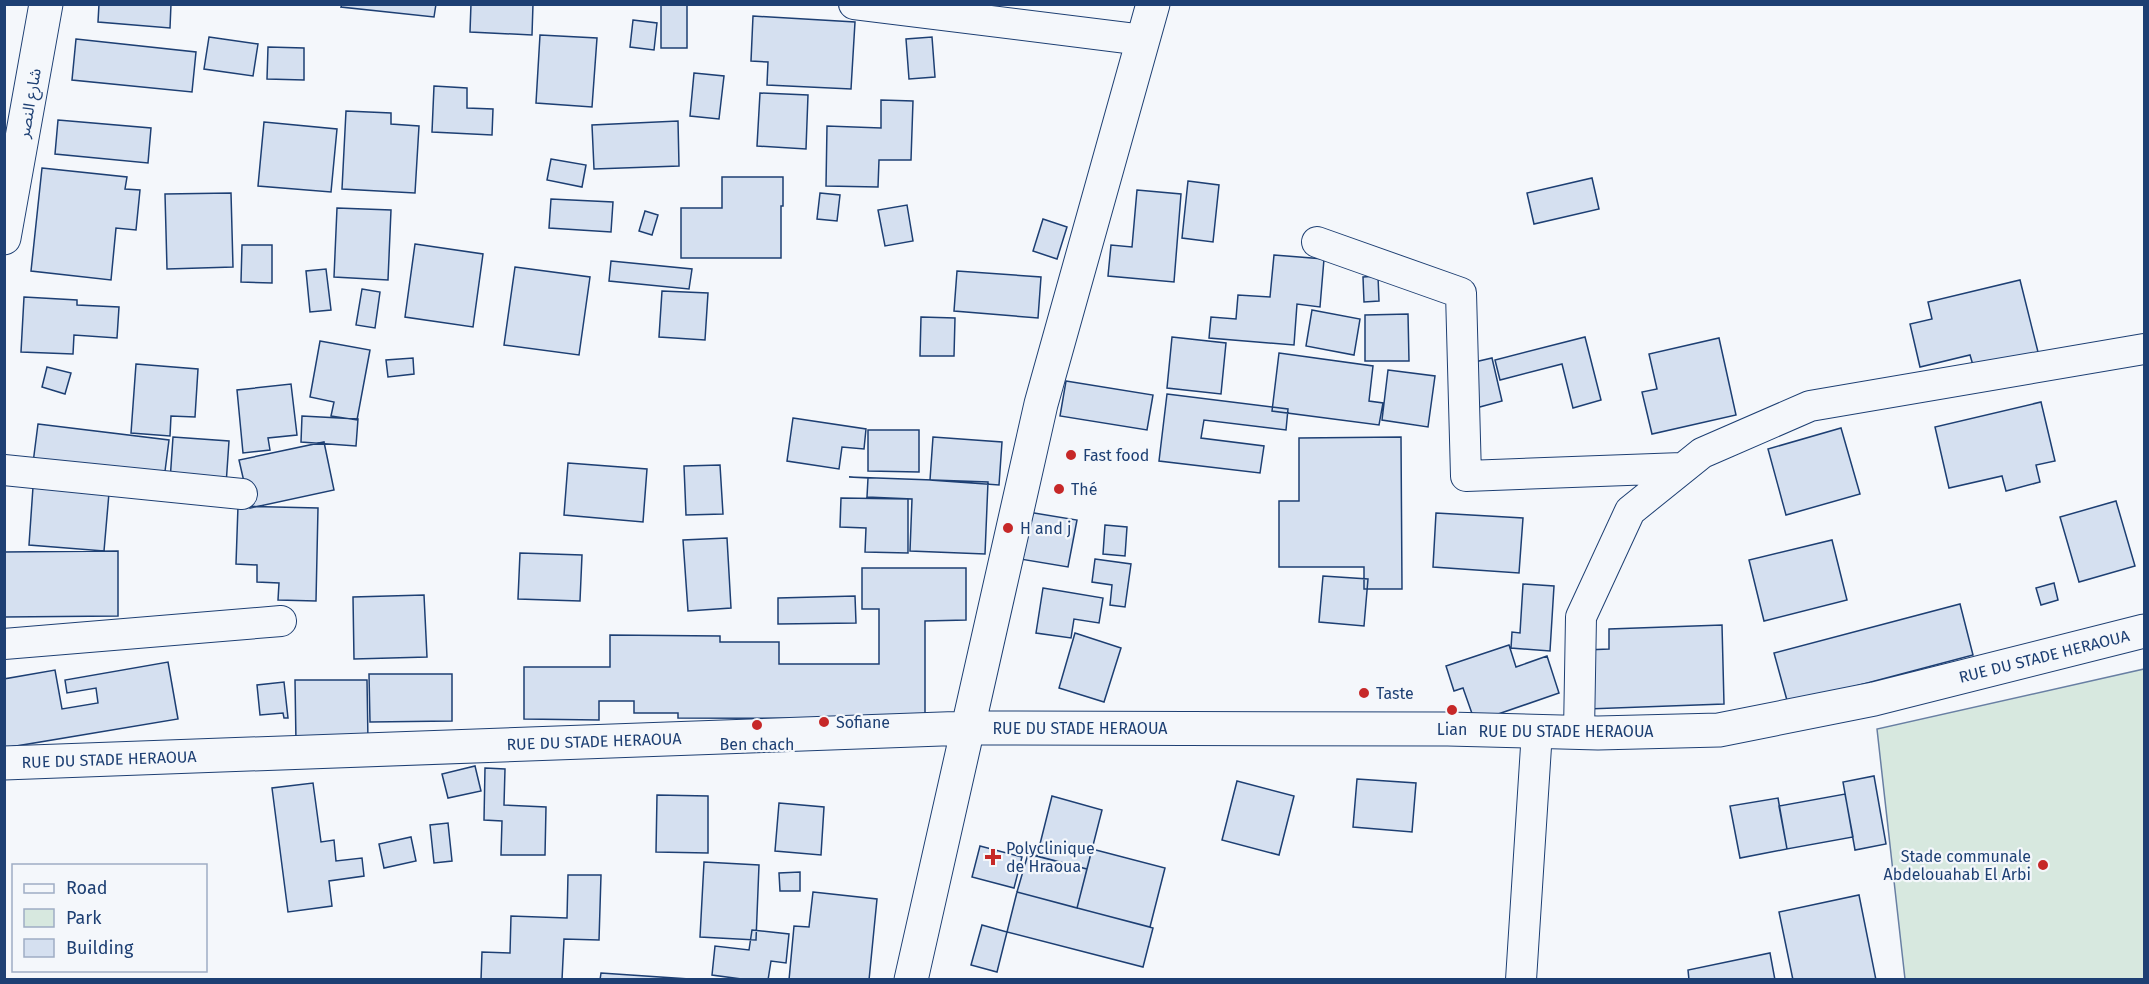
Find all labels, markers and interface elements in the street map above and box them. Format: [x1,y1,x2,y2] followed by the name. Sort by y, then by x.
[14,67,48,141] street label: شارع النصر
[1083,446,1149,465] place label: Fast food
[1064,448,1078,462] marker: Fast food
[1071,480,1097,499] place label: Thé
[1052,482,1066,496] marker: Thé
[1020,519,1072,538] place label: H and j
[1001,521,1015,535] marker: H and j
[1957,626,2132,687] street label: RUE DU STADE HERAOUA
[1376,684,1414,703] place label: Taste
[1357,686,1371,700] marker: Taste
[1445,703,1459,717] marker: Lian
[836,713,890,732] place label: Sofiane
[817,715,831,729] marker: Sofiane
[750,718,764,732] marker: Ben chach
[992,719,1168,738] street label: RUE DU STADE HERAOUA
[1437,720,1467,739] place label: Lian
[1478,722,1654,741] street label: RUE DU STADE HERAOUA
[506,729,683,754] street label: RUE DU STADE HERAOUA
[720,735,794,754] place label: Ben chach
[21,747,198,772] street label: RUE DU STADE HERAOUA
[1006,839,1095,876] place label: Polyclinique de Hraoua
[1884,847,2031,884] place label: Stade communale Abdelouahab El Arbi
[984,848,1002,866] marker: Polyclinique de Hraoua
[2036,858,2050,872] marker: Stade communale Abdelouahab El Arbi
[12,864,207,972] legend
[66,877,108,899] text: Road
[66,907,102,929] text: Park
[66,937,134,959] text: Building

